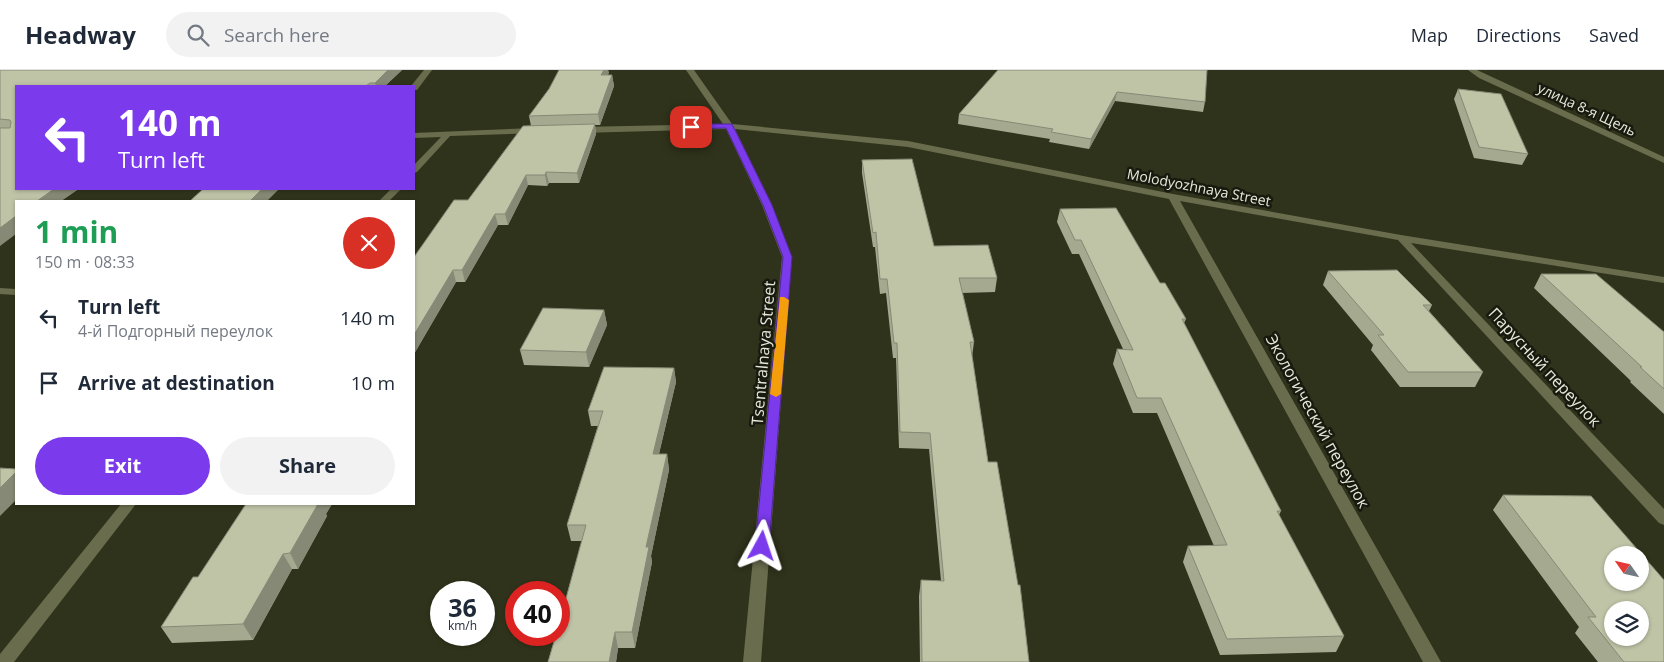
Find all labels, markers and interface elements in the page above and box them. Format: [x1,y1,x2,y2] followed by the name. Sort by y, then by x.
[166,12,516,57] search box
[25,18,136,51] text: Headway
[184,21,212,49] icon: search
[224,22,330,48] text: Search here
[1411,23,1448,47] text: Map
[1476,23,1561,47] text: Directions
[1589,23,1639,47] text: Saved
[1535,78,1639,140] street label: улица 8-я Щель
[118,99,222,146] text: 140 m
[35,105,100,170] icon: left
[670,106,712,148] pin
[677,113,705,141] icon: arrive
[118,144,205,174] text: Turn left
[1126,164,1272,210] street label: Molodyozhnaya Street
[35,211,118,252] text: 1 min
[343,217,395,269] button: close
[35,251,135,273] text: 150 m · 08:33
[746,280,780,426] street label: Tsentralnaya Street
[78,294,160,320] text: Turn left
[1484,303,1607,432] street label: Парусный переулок
[35,304,63,332] icon: left
[340,305,395,331] text: 140 m
[78,320,273,342] text: 4-й Подгорный переулок
[1261,330,1375,513] street label: Экологический переулок
[35,369,63,397] icon: arrive
[78,370,275,396] text: Arrive at destination
[351,370,395,396] text: 10 m
[35,437,210,495] button: Exit
[220,437,395,495] button: Share
[735,519,787,571] position arrow
[1604,546,1649,591] north arrow
[1604,546,1649,646] map controls
[505,581,570,646] speed limit sign: 40
[448,590,477,624] text: 36
[1604,601,1649,646] button: layers
[448,617,477,634] text: km/h

